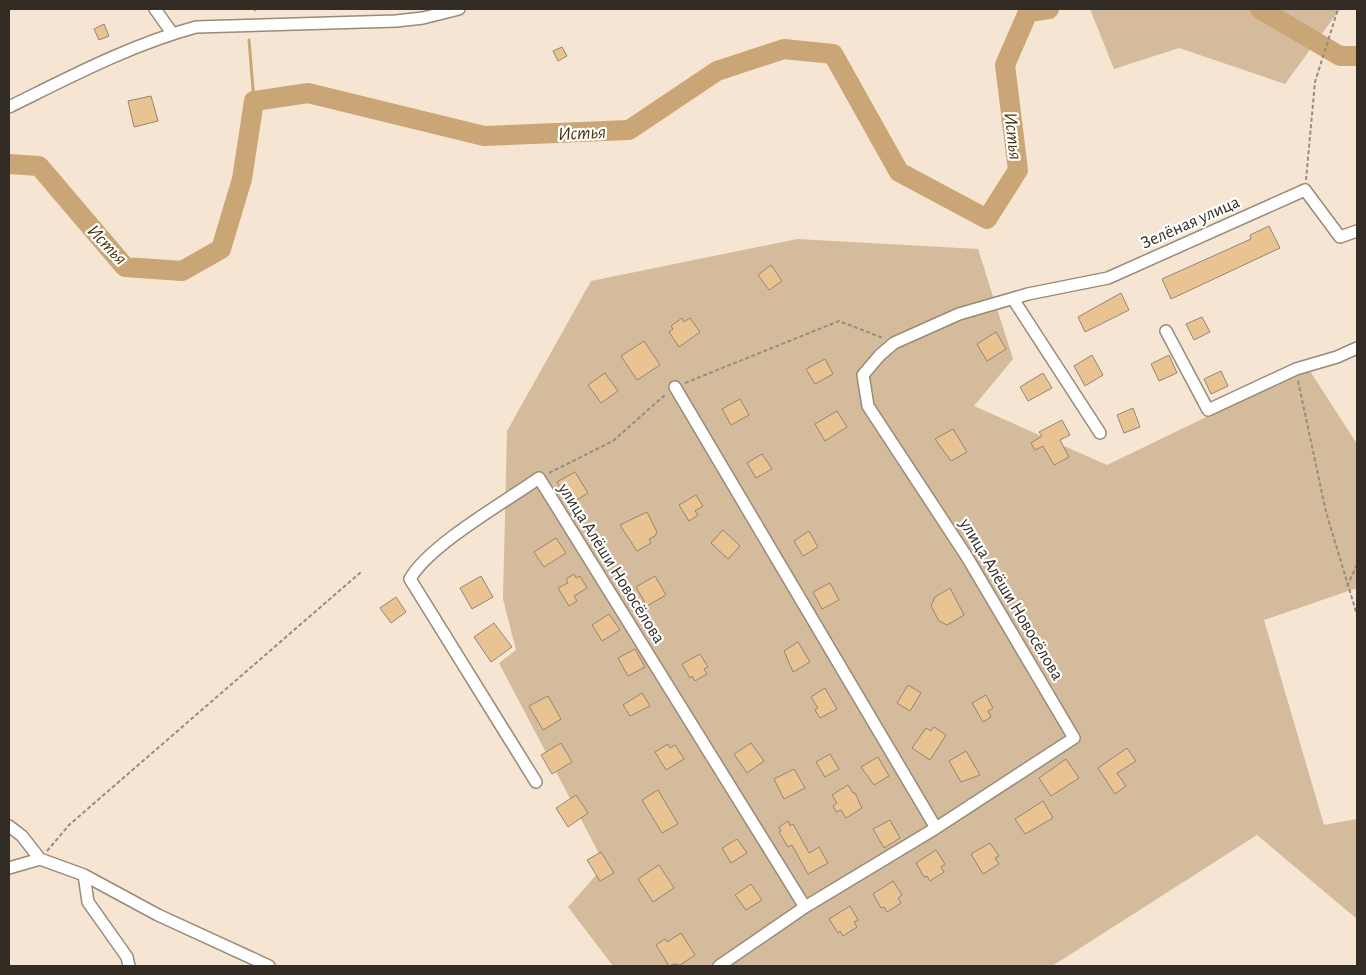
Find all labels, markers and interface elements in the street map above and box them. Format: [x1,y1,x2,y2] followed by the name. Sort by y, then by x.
[1000,111,1025,161] water label: Истья
[558,123,606,144] water label: Истья
[1138,193,1243,253] street label: Зелёная улица
[84,221,130,269] water label: Истья
[554,479,668,647] street label: улица Алёши Новосёлова
[955,515,1067,684] street label: улица Алёши Новосёлова

